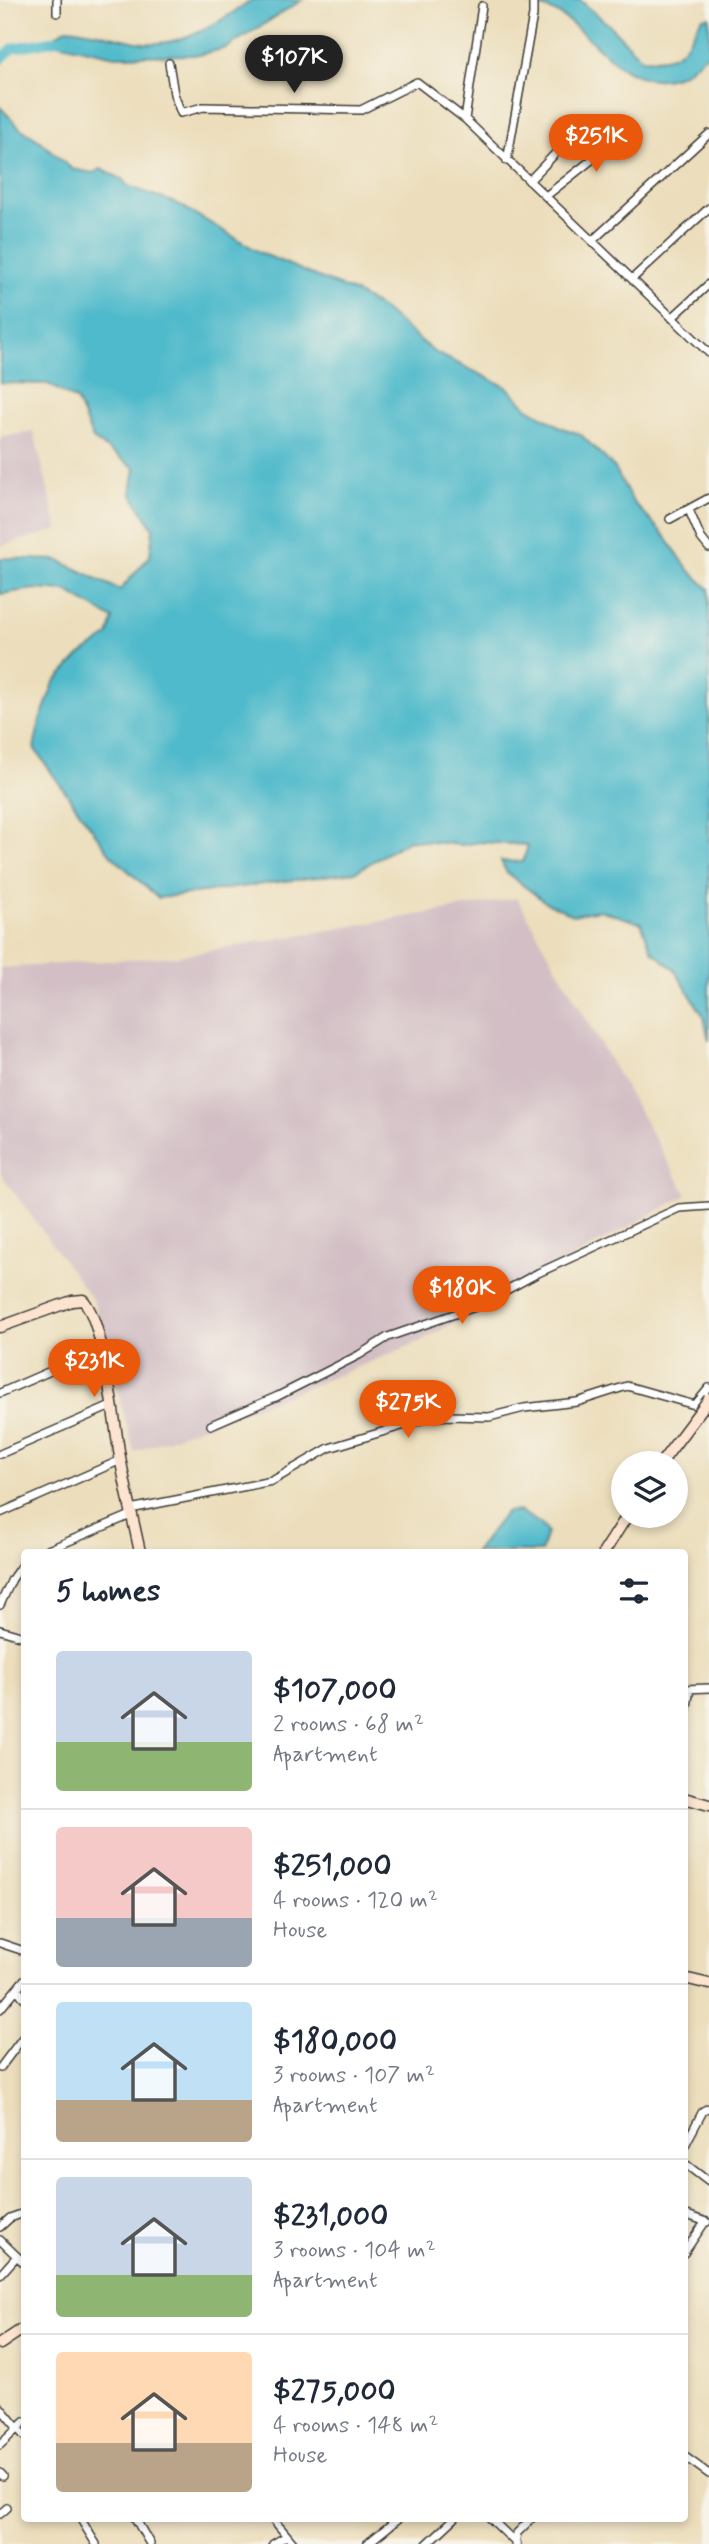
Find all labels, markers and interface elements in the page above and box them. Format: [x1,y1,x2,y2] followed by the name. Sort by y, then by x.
[245,36,343,95] pin: $107K
[261,43,327,73] text: $107K
[547,114,645,174] pin: $251K
[565,122,627,152] text: $251K
[413,1266,511,1326] pin: $180K
[429,1274,495,1304] text: $180K
[45,1340,143,1399] pin: $231K
[64,1347,124,1377] text: $231K
[359,1380,457,1440] pin: $275K
[375,1388,441,1418] text: $275K
[611,1451,688,1528] map controls
[611,1451,688,1528] button: layers
[56,1572,161,1611] text: 5 homes
[615,1572,653,1610] icon: filters
[273,1671,396,1710] text: $107,000
[112,1679,196,1763] icon: home
[273,1710,424,1740] text: 2 rooms · 68 m²
[273,1740,378,1770] text: Apartment
[273,1847,391,1886] text: $251,000
[112,1855,196,1939] icon: home
[273,1886,438,1916] text: 4 rooms · 120 m²
[273,1916,327,1946] text: House
[273,2022,397,2061] text: $180,000
[112,2030,196,2114] icon: home
[273,2061,435,2091] text: 3 rooms · 107 m²
[273,2091,378,2121] text: Apartment
[273,2197,388,2236] text: $231,000
[112,2205,196,2289] icon: home
[273,2236,436,2266] text: 3 rooms · 104 m²
[273,2266,378,2296] text: Apartment
[273,2372,396,2411] text: $275,000
[112,2380,196,2464] icon: home
[273,2411,438,2441] text: 4 rooms · 148 m²
[273,2441,327,2471] text: House

